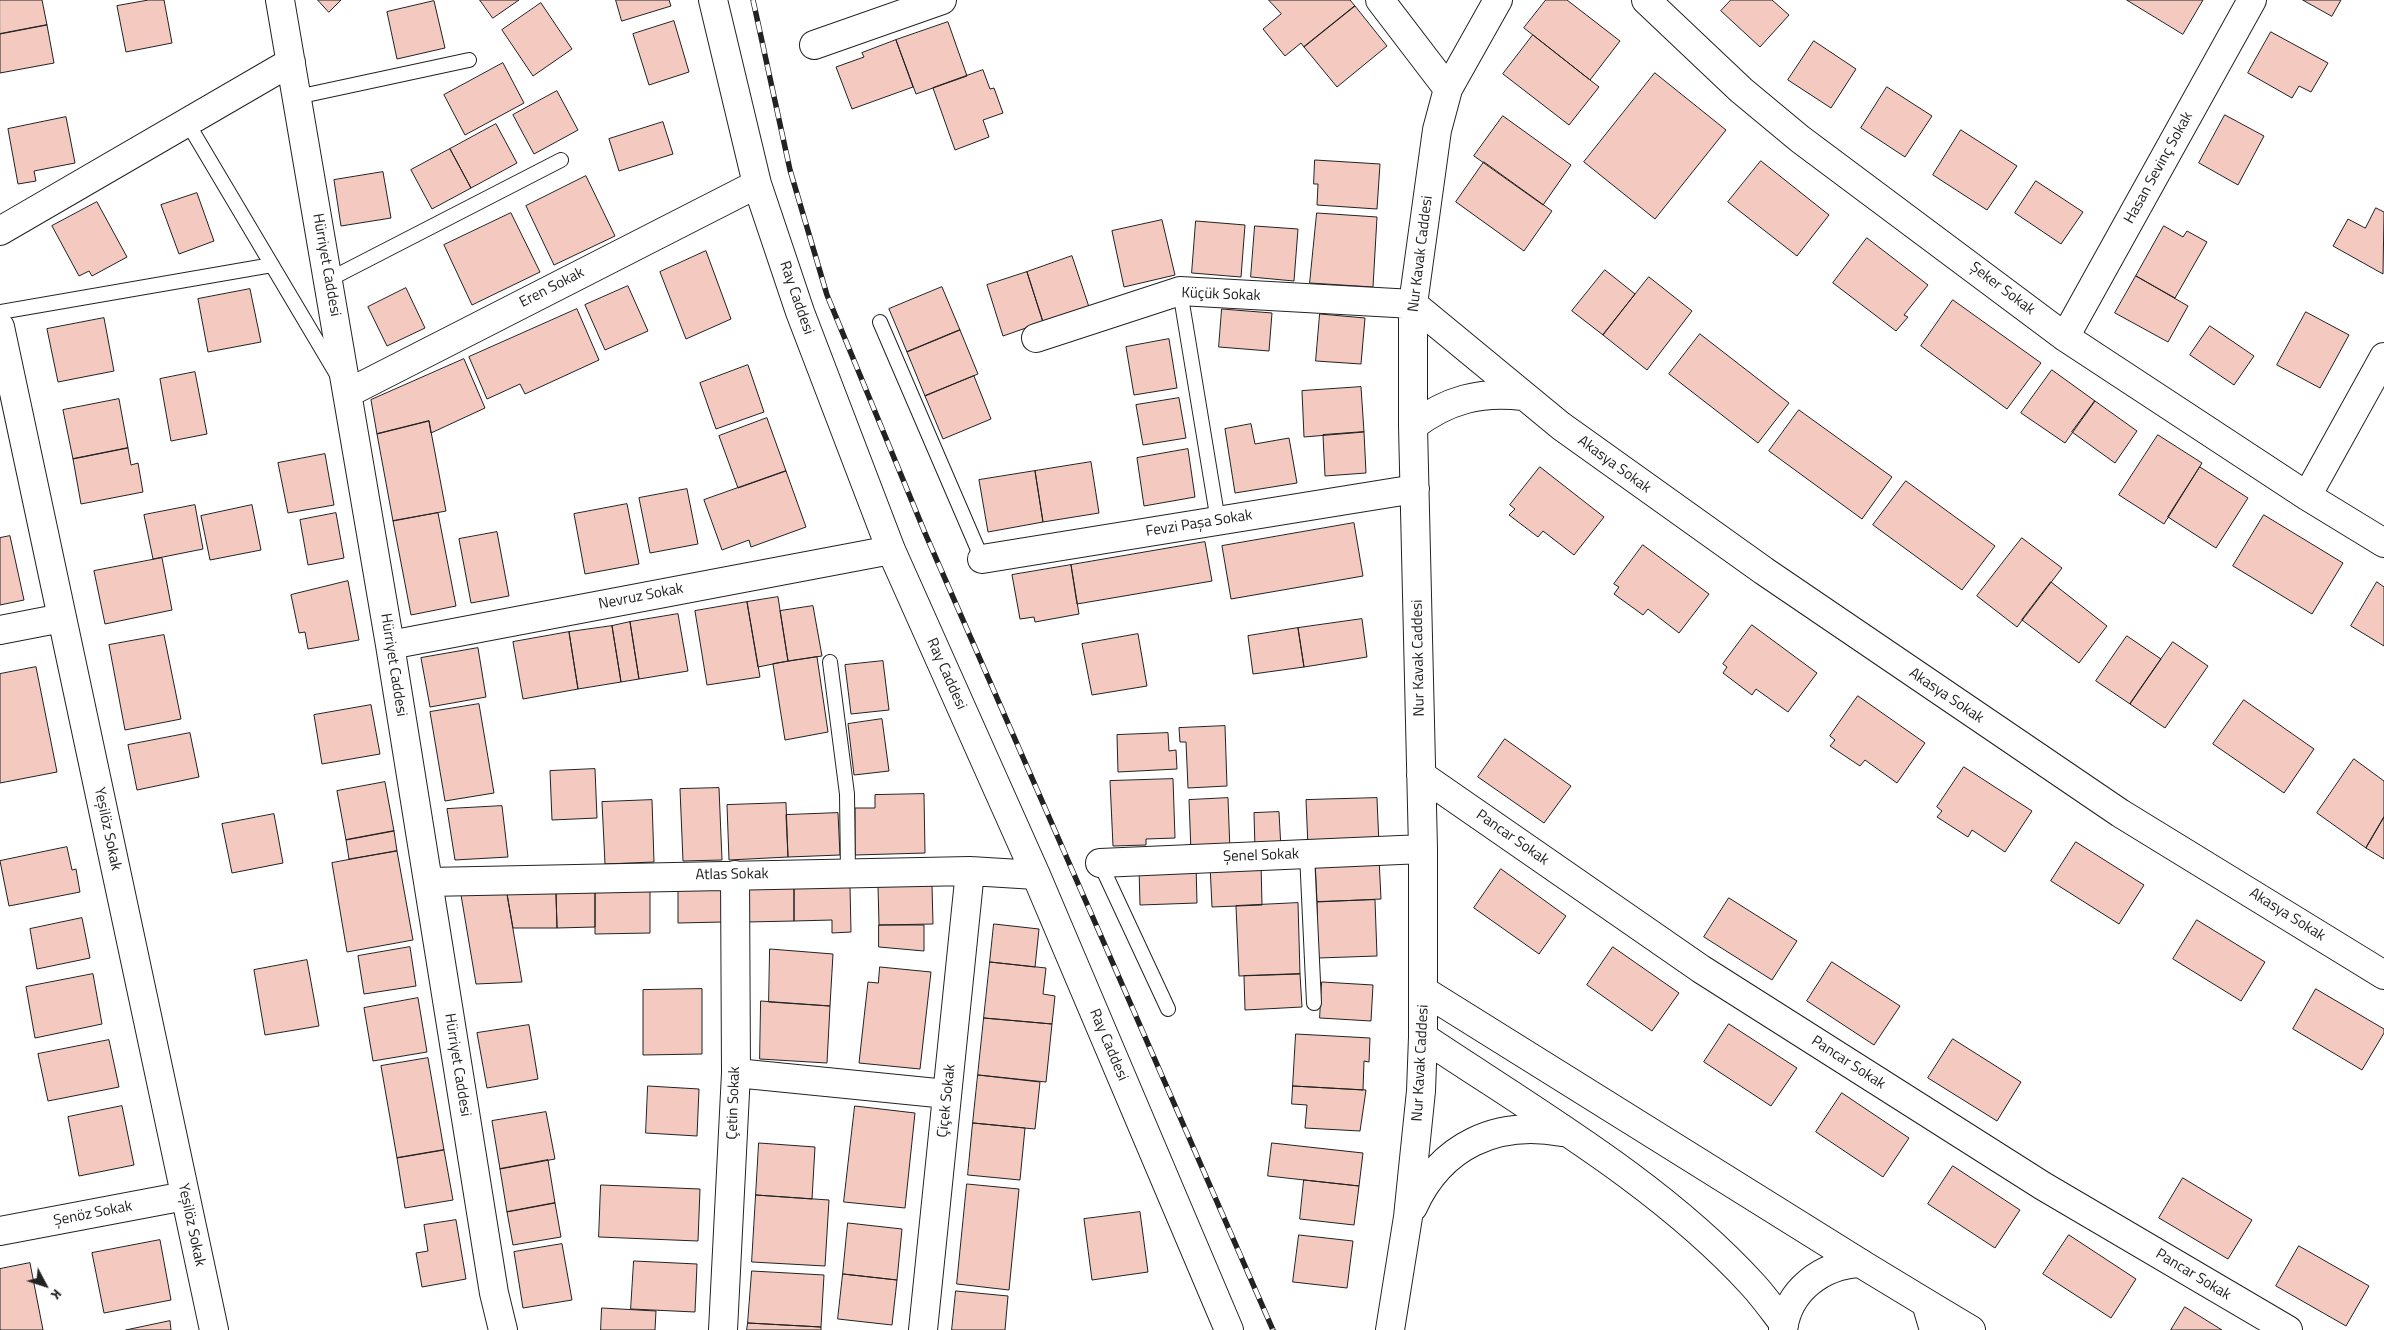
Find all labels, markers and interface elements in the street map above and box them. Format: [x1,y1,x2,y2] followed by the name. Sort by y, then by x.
[2121,109,2197,227] street label: Hasan Sevinç Sokak
[1405,195,1437,313] street label: Nur Kavak Caddesi
[308,212,344,318] street label: Hürriyet Caddesi
[775,259,817,337] street label: Ray Caddesi
[1966,259,2038,319] street label: Şeker Sokak
[517,264,587,312] street label: Eren Sokak
[1181,285,1261,305] street label: Küçük Sokak
[1574,432,1654,498] street label: Akasya Sokak
[1144,507,1254,541] street label: Fevzi Paşa Sokak
[597,580,685,614] street label: Nevruz Sokak
[1409,599,1429,717] street label: Nur Kavak Caddesi
[376,612,410,718] street label: Hürriyet Caddesi
[922,635,970,713] street label: Ray Caddesi
[1905,664,1987,728] street label: Akasya Sokak
[89,786,125,872] street label: Yeşilöz Sokak
[1472,806,1552,870] street label: Pancar Sokak
[1223,846,1299,866] street label: Şenel Sokak
[695,865,769,885] street label: Atlas Sokak
[2246,885,2328,945] street label: Akasya Sokak
[1409,1004,1433,1122] street label: Nur Kavak Caddesi
[1085,1006,1131,1084] street label: Ray Caddesi
[440,1012,474,1118] street label: Hürriyet Caddesi
[1808,1032,1888,1094] street label: Pancar Sokak
[934,1063,960,1139] street label: Çiçek Sokak
[724,1066,744,1140] street label: Çetin Sokak
[173,1182,209,1268] street label: Yeşilöz Sokak
[52,1198,134,1230] street label: Şenöz Sokak
[2152,1245,2234,1305] street label: Pancar Sokak
[20,1260,70,1310] north arrow
[46,1285,68,1305] text: K

